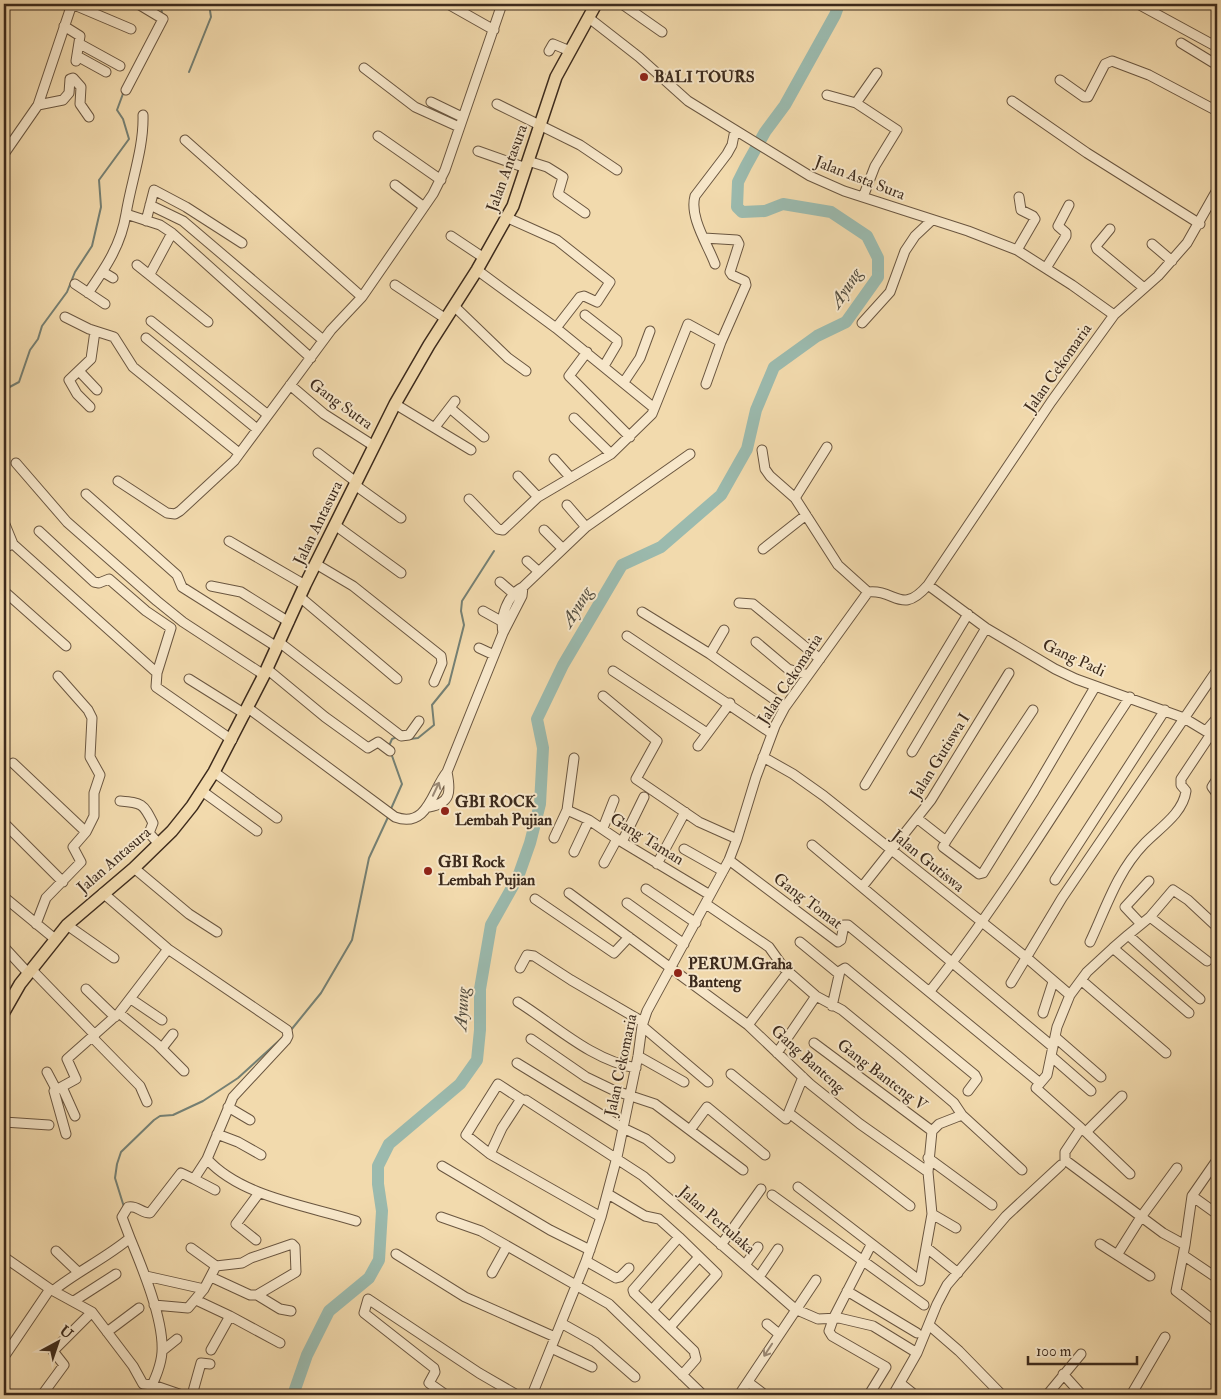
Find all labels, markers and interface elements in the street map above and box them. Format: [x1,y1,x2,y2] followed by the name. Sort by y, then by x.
[654,67,755,87] place label: BALI TOURS
[638,71,650,83] marker: BALI TOURS
[482,121,533,216] street label: Jalan Antasura
[811,151,909,206] street label: Jalan Asta Sura
[823,262,868,314] water label: Ayung
[1019,319,1097,418] street label: Jalan Cekomaria
[305,374,377,434] street label: Gang Sutra
[289,477,348,570] street label: Jalan Antasura
[555,581,599,633] water label: Ayung
[753,629,828,730] street label: Jalan Cekomaria
[1039,635,1109,681] street label: Gang Padi
[905,709,975,804] street label: Jalan Gutiswa I
[432,782,442,797] one-way arrow
[455,792,553,830] place label: GBI ROCK Lembah Pujian
[439,805,451,817] marker: GBI ROCK Lembah Pujian
[606,808,688,870] street label: Gang Taman
[72,822,156,899] street label: Jalan Antasura
[886,825,969,898] street label: Jalan Gutiswa
[438,852,536,890] place label: GBI Rock Lembah Pujian
[422,865,434,877] marker: GBI Rock Lembah Pujian
[770,869,846,933] street label: Gang Tomat
[688,954,793,993] place label: PERUM.Graha Banteng
[672,967,684,979] marker: PERUM.Graha Banteng
[449,985,475,1033] water label: Ayung
[600,1012,643,1119] street label: Jalan Cekomaria
[767,1021,850,1098] street label: Gang Banteng
[833,1035,931,1116] street label: Gang Banteng V
[673,1181,760,1260] street label: Jalan Pertulaka
[32,1316,82,1366] north arrow
[56,1322,76,1343] text: U
[1028,1334,1137,1366] scale bar
[1036,1342,1072,1361] text: 100 m
[763,1343,774,1357] one-way arrow

